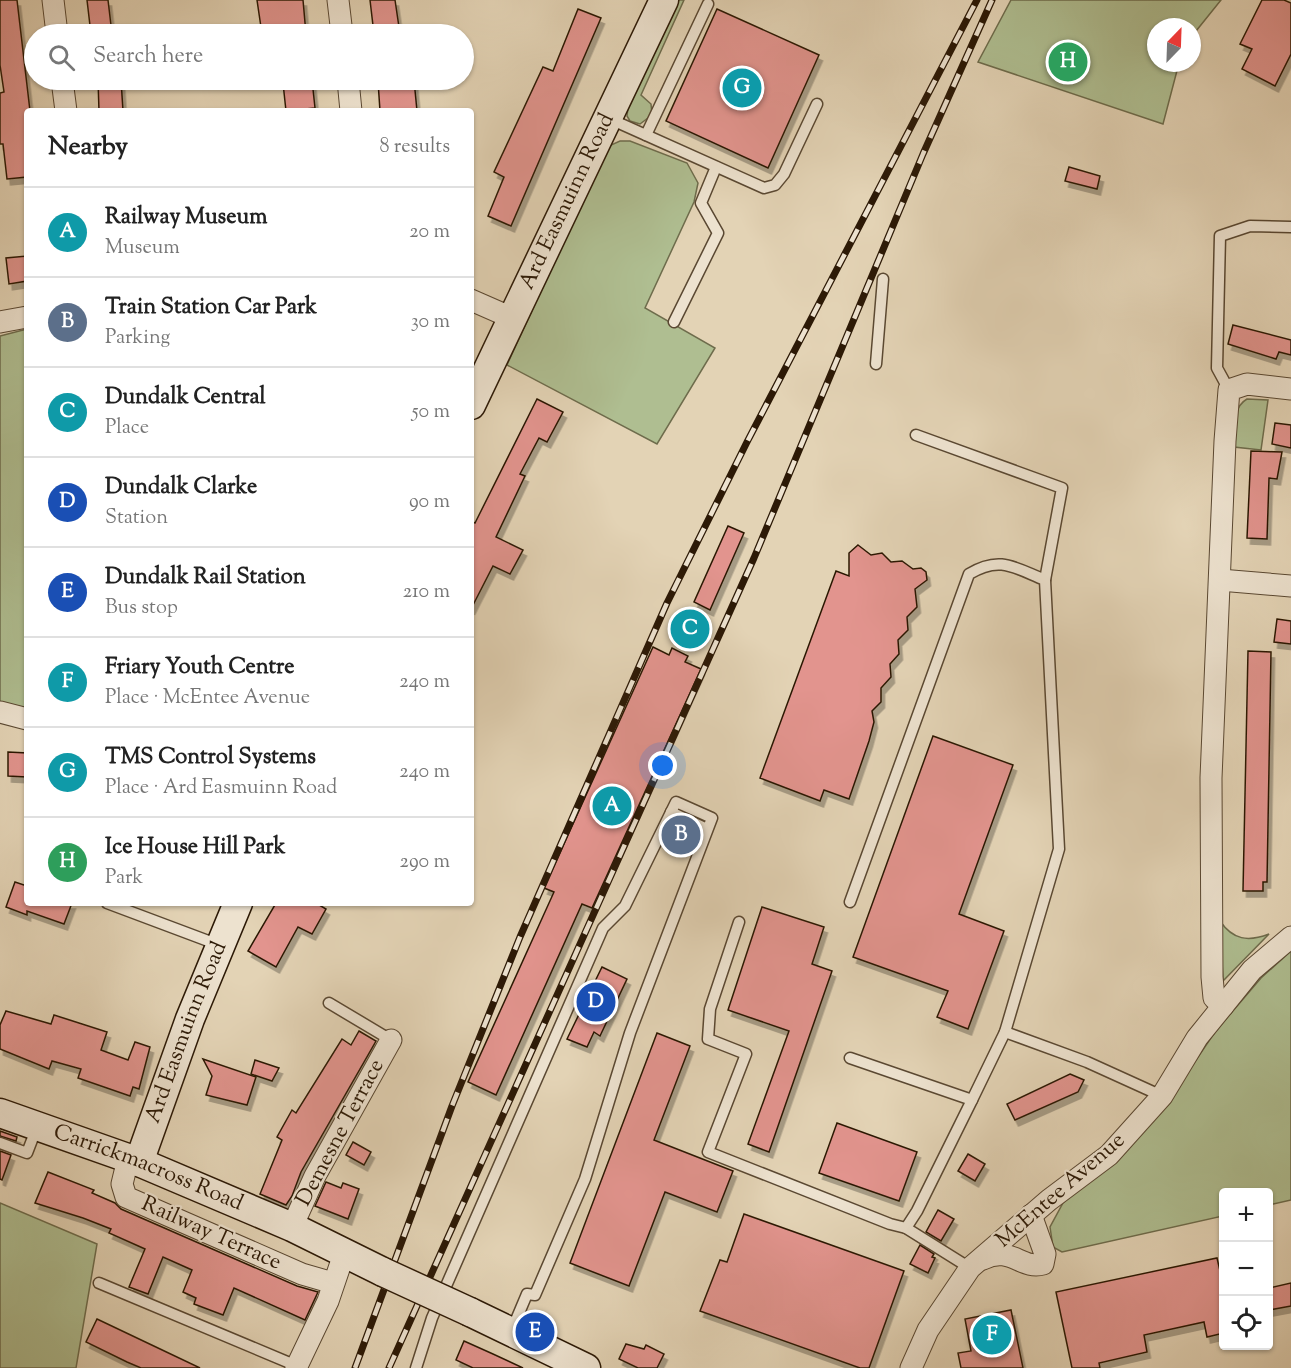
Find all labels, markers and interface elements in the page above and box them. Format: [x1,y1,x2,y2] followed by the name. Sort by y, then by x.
[1147,18,1201,72] north arrow
[24,24,474,90] search box
[1048,40,1088,84] pin: H
[45,41,78,74] icon: search
[93,41,203,73] text: Search here
[722,66,762,110] pin: G
[512,108,624,295] street label: Ard Easmuinn Road
[48,129,128,166] text: Nearby
[379,133,450,162] text: 8 results
[105,202,267,234] text: Railway Museum
[59,218,76,247] text: A
[409,218,450,247] text: 20 m
[105,234,180,263] text: Museum
[105,292,317,324] text: Train Station Car Park
[61,308,74,337] text: B
[411,308,450,337] text: 30 m
[105,324,170,353] text: Parking
[105,382,266,414] text: Dundalk Central
[59,398,76,427] text: C
[412,398,450,427] text: 50 m
[105,414,149,443] text: Place
[105,472,257,504] text: Dundalk Clarke
[60,488,75,517] text: D
[409,488,450,517] text: 90 m
[105,504,168,533] text: Station
[105,562,306,594] text: Dundalk Rail Station
[61,578,74,607] text: E
[403,578,450,607] text: 210 m
[105,594,178,623] text: Bus stop
[670,606,710,652] pin: C
[105,652,295,684] text: Friary Youth Centre
[62,668,73,697] text: F
[399,668,450,697] text: 240 m
[105,684,310,713] text: Place · McEntee Avenue
[105,742,316,774] text: TMS Control Systems
[648,751,677,780] your location
[59,758,76,787] text: G
[399,758,450,787] text: 240 m
[105,774,337,803] text: Place · Ard Easmuinn Road
[592,784,632,828] pin: A
[662,812,700,858] pin: B
[105,832,285,864] text: Ice House Hill Park
[60,848,75,877] text: H
[400,848,450,877] text: 290 m
[105,864,143,893] text: Park
[138,937,236,1128] street label: Ard Easmuinn Road
[576,980,616,1024] pin: D
[289,1054,393,1212] street label: Demesne Terrace
[49,1117,248,1220] street label: Carrickmacross Road
[989,1126,1133,1256] street label: McEntee Avenue
[1219,1188,1273,1350] map controls
[1219,1188,1273,1242] button: +
[136,1189,286,1279] street label: Railway Terrace
[1219,1242,1273,1296] button: −
[1219,1296,1273,1350] button: locate
[516,1310,554,1354] pin: E
[972,1312,1012,1358] pin: F

